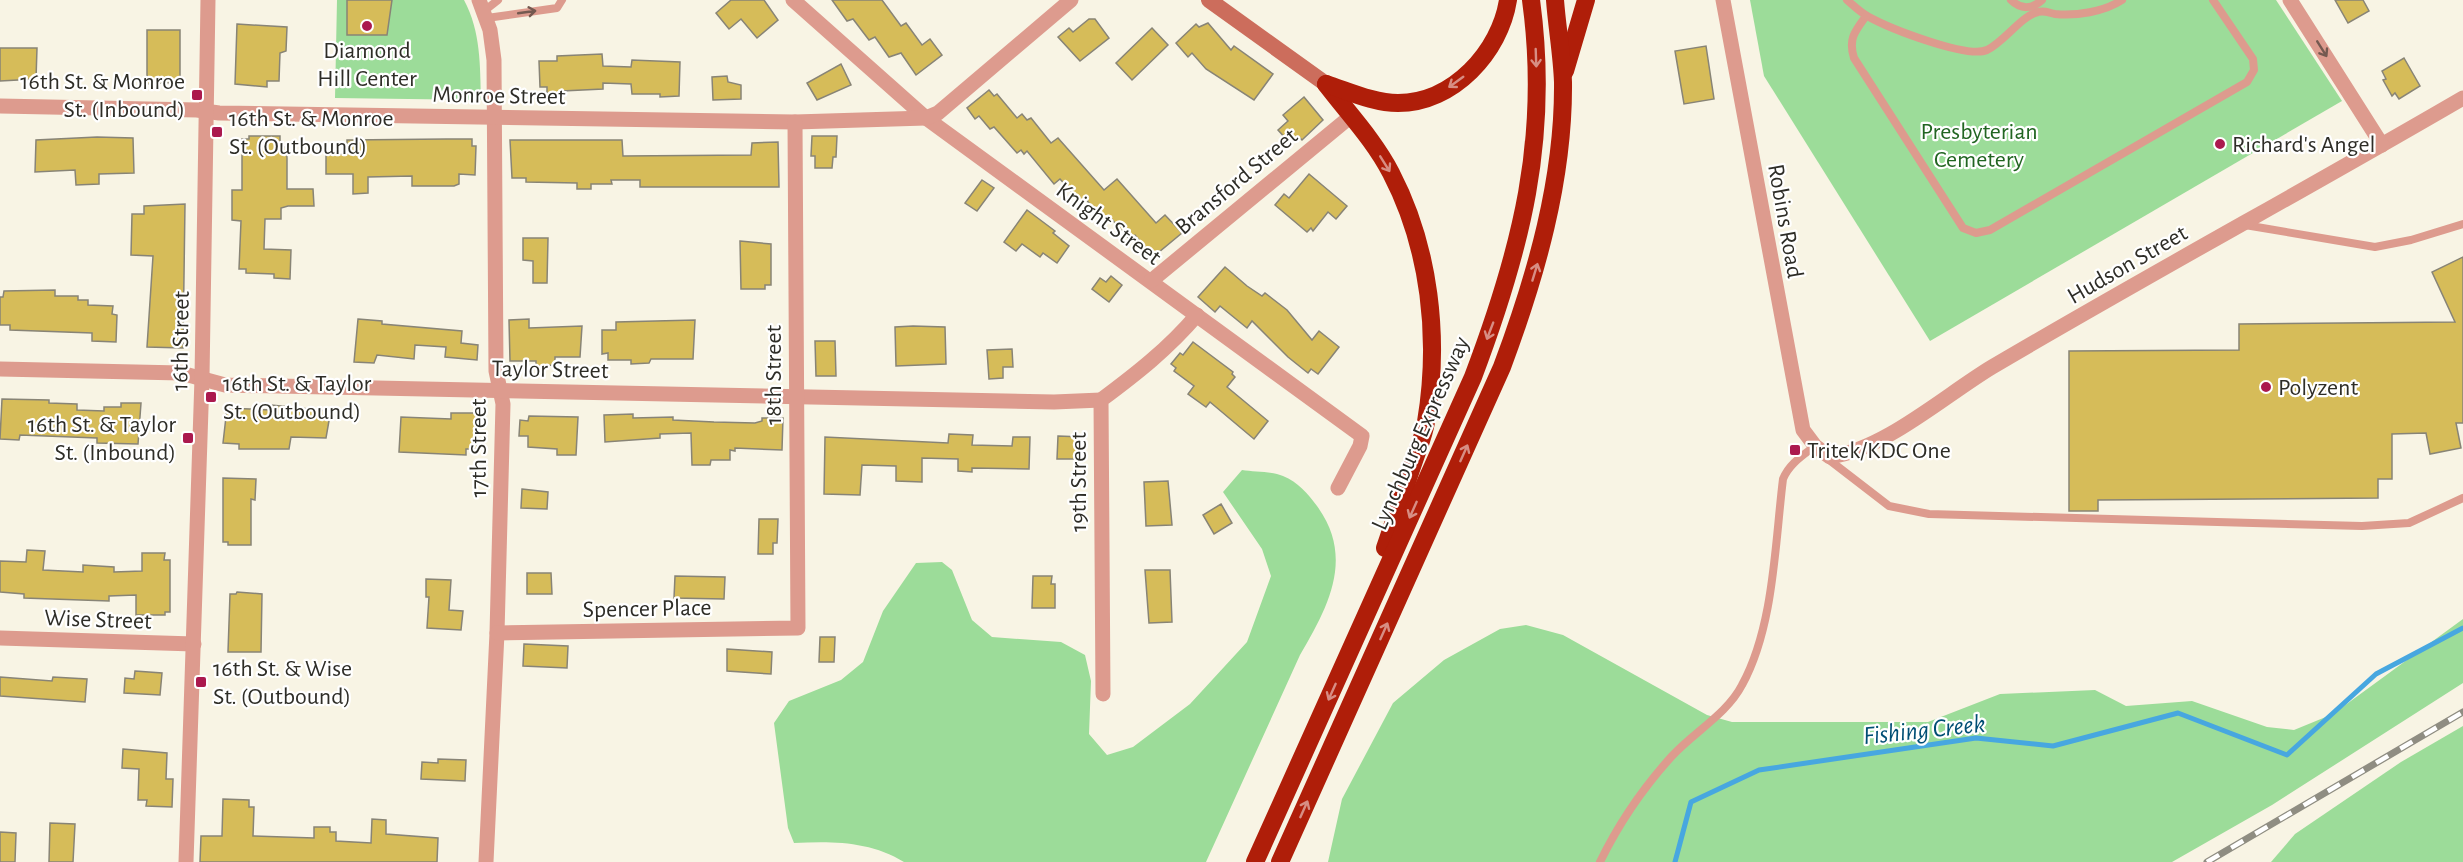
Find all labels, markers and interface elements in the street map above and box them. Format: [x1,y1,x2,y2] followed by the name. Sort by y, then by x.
[516,7,536,18] one-way arrow
[360,19,374,33] marker: Diamond Hill Center
[317,39,417,91] place label: Diamond Hill Center
[2315,41,2328,58] one-way arrow
[1531,48,1542,68] one-way arrow
[20,70,185,122] place label: 16th St. & Monroe St. (Inbound)
[1448,76,1464,89] one-way arrow
[432,83,566,109] street label: Monroe Street
[190,88,204,102] marker: 16th St. & Monroe St. (Inbound)
[229,107,394,159] place label: 16th St. & Monroe St. (Outbound)
[1920,120,2038,172] park label: Presbyterian Cemetery
[1171,124,1303,240] street label: Bransford Street
[210,125,224,139] marker: 16th St. & Monroe St. (Outbound)
[2232,133,2375,157] place label: Richard's Angel
[2213,137,2227,151] marker: Richard's Angel
[1378,155,1391,172] one-way arrow
[1763,162,1807,280] street label: Robins Road
[1051,178,1166,270] street label: Knight Street
[2063,221,2192,309] street label: Hudson Street
[1530,263,1541,282] one-way arrow
[168,290,194,391] street label: 16th Street
[1484,321,1495,340] one-way arrow
[762,325,786,425] street label: 18th Street
[1367,333,1474,534] street label: Lynchburg Expressway
[491,357,609,383] street label: Taylor Street
[223,372,372,424] place label: 16th St. & Taylor St. (Outbound)
[2278,376,2358,400] place label: Polyzent
[2259,380,2273,394] marker: Polyzent
[204,390,218,404] marker: 16th St. & Taylor St. (Outbound)
[467,398,491,497] street label: 17th Street
[28,413,176,465] place label: 16th St. & Taylor St. (Inbound)
[181,431,195,445] marker: 16th St. & Taylor St. (Inbound)
[1067,432,1091,532] street label: 19th Street
[1807,439,1951,463] place label: Tritek/KDC One
[1788,443,1802,457] marker: Tritek/KDC One
[1458,444,1470,462] one-way arrow
[1407,501,1419,519] one-way arrow
[582,596,712,622] street label: Spencer Place
[44,606,153,634] street label: Wise Street
[1378,622,1390,640] one-way arrow
[213,657,352,709] place label: 16th St. & Wise St. (Outbound)
[194,675,208,689] marker: 16th St. & Wise St. (Outbound)
[1325,682,1337,700] one-way arrow
[1862,711,1986,749] water label: Fishing Creek
[1298,800,1310,818] one-way arrow

